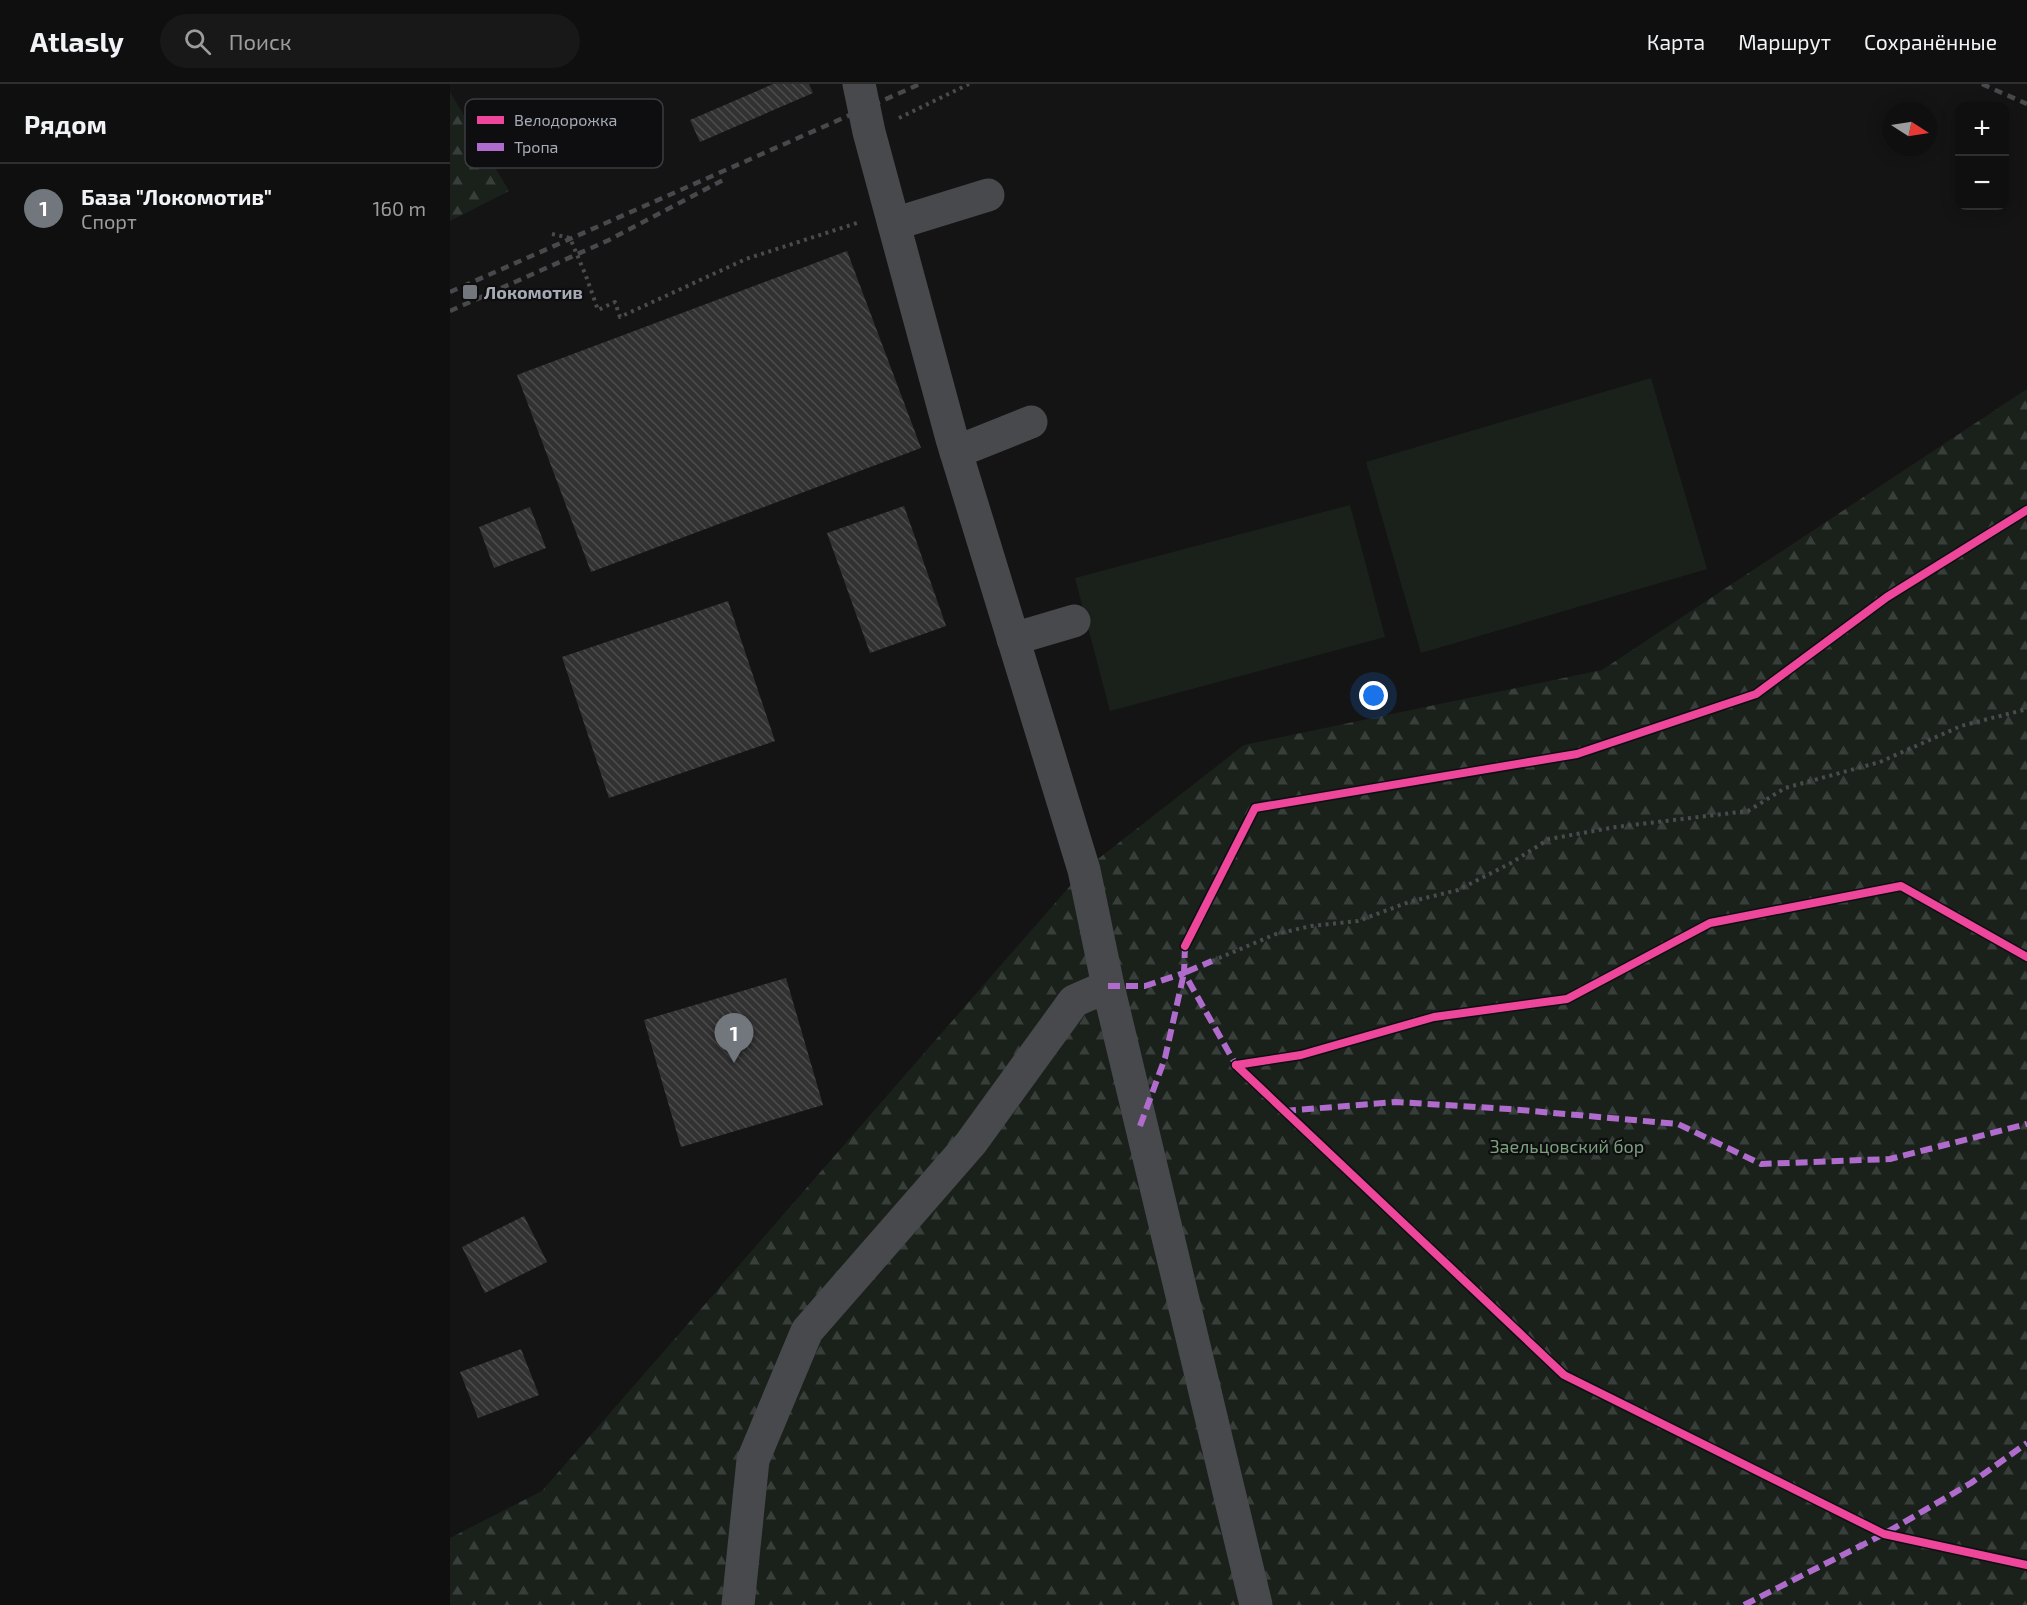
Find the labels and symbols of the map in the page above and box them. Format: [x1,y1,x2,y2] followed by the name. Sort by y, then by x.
[465,99,663,168] legend
[1883,102,1937,156] north arrow
[514,110,617,129] text: Велодорожка
[514,137,558,156] text: Тропа
[484,281,583,303] place label: Локомотив
[461,283,479,301] marker: Локомотив
[1359,681,1388,710] your location
[714,1014,754,1063] pin: 1
[1490,1135,1644,1157] park label: Заельцовский бор

